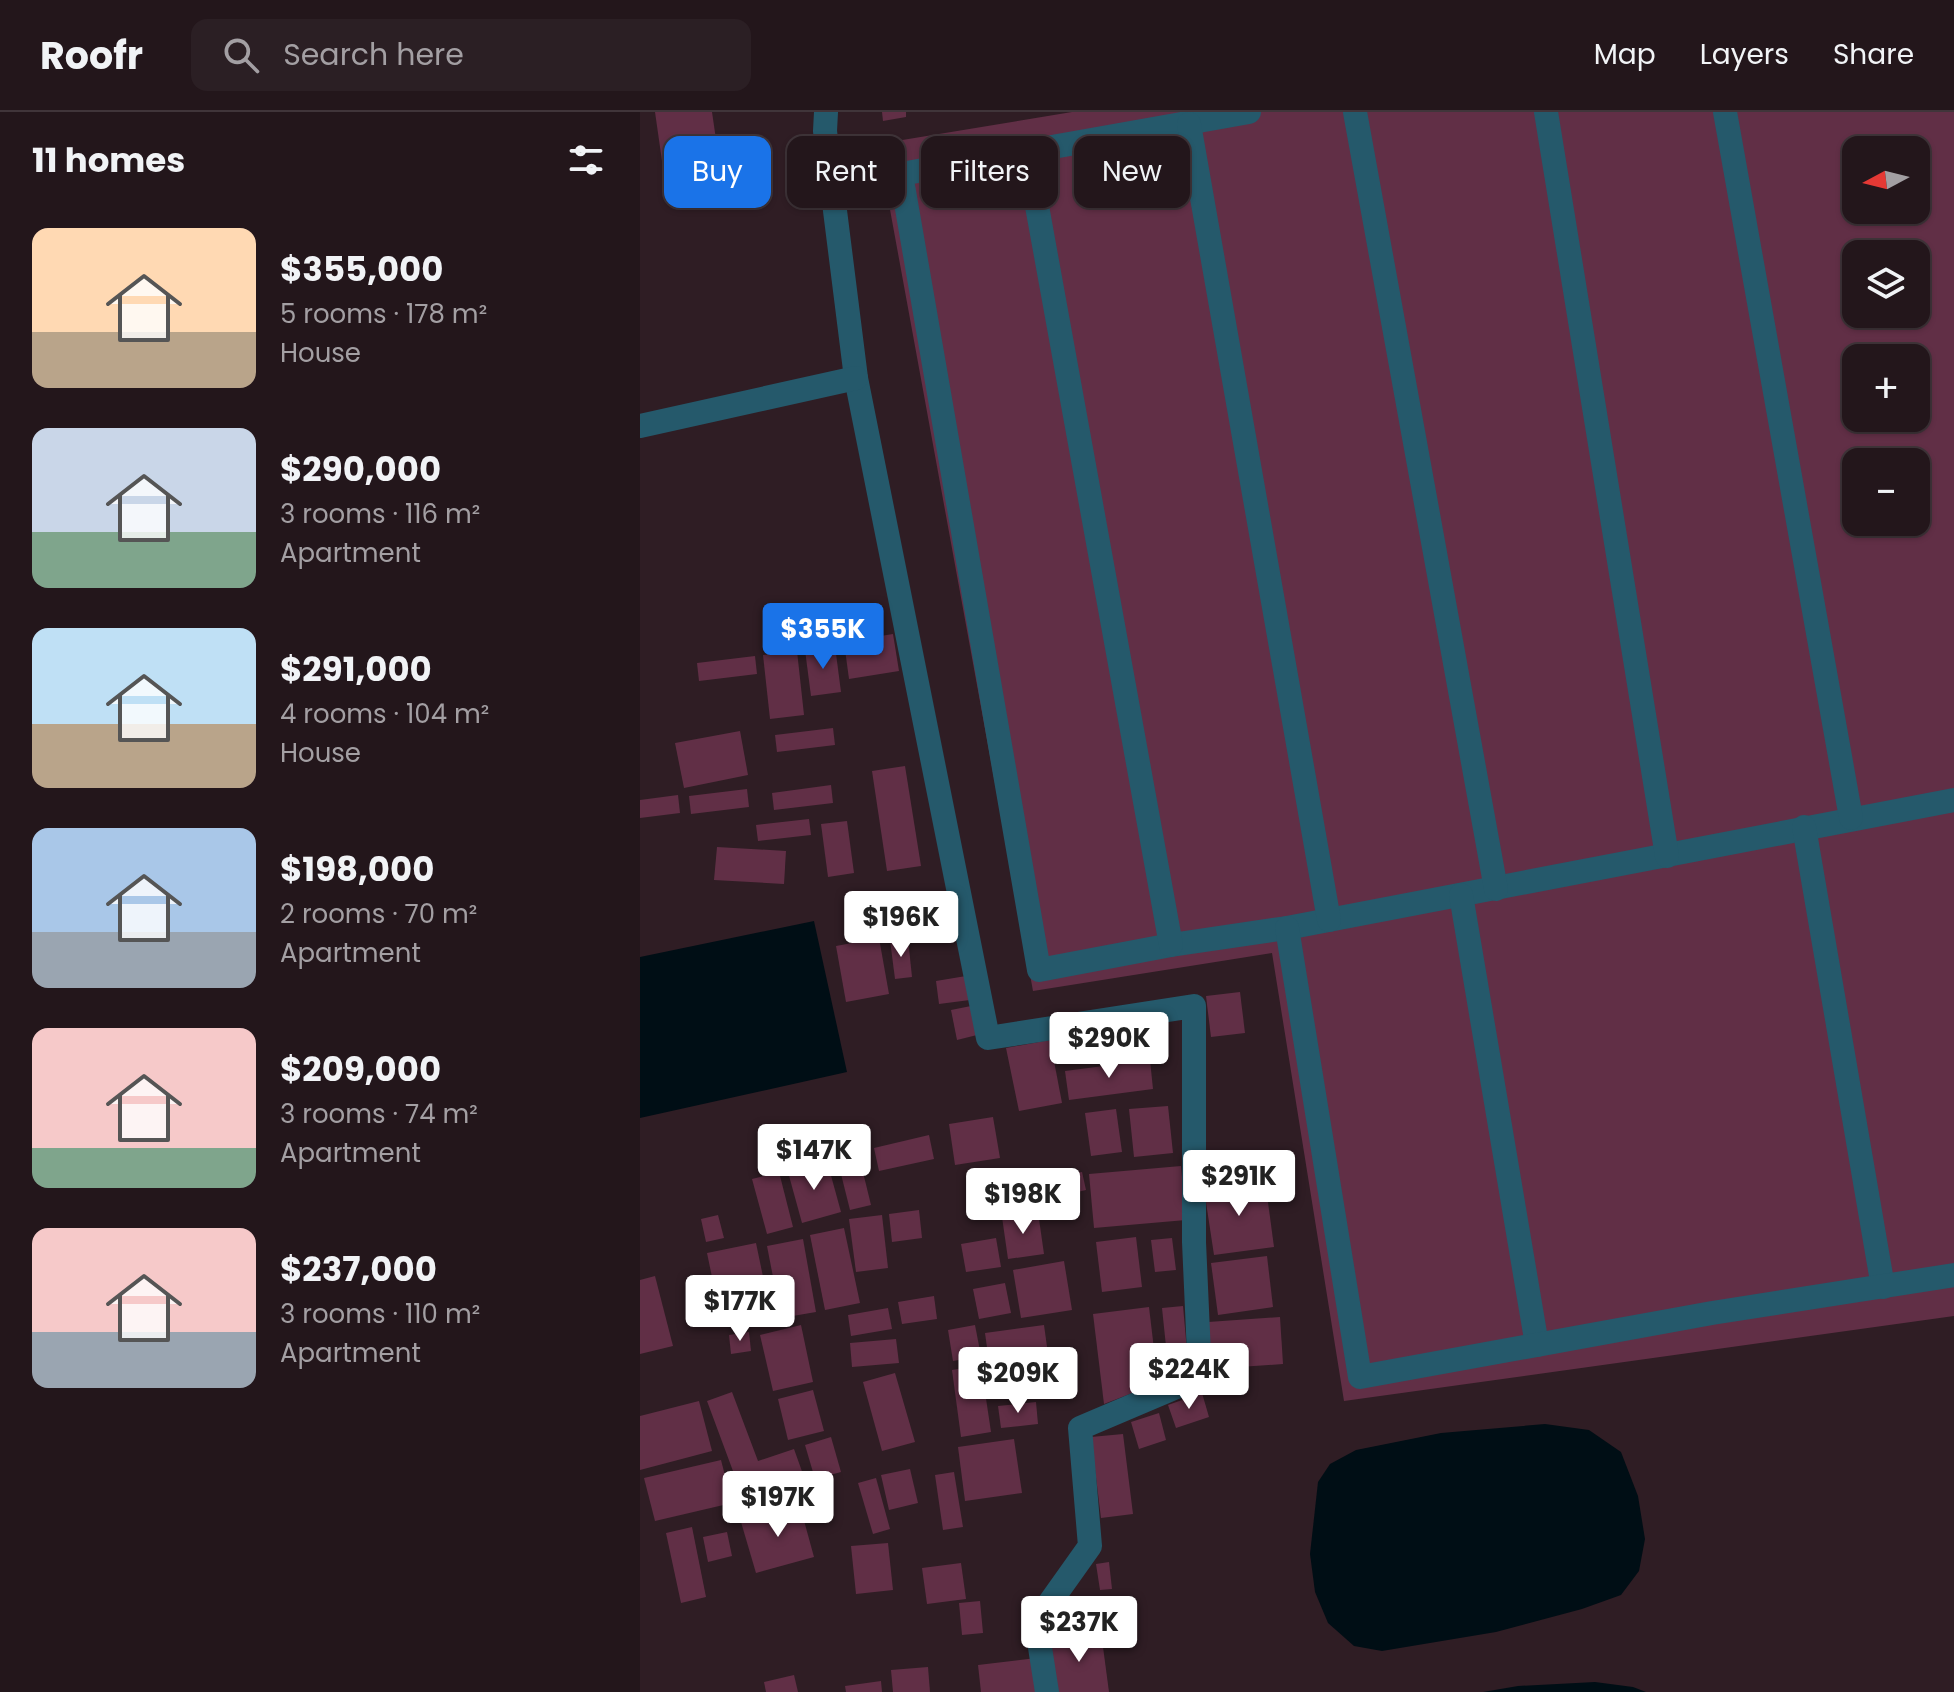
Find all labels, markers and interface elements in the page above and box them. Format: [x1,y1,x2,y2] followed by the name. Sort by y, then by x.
[191,19,751,91] search box
[40,29,143,82] text: Roofr
[219,33,263,77] icon: search
[283,33,464,76] text: Search here
[1594,35,1656,74] text: Map
[1700,35,1789,74] text: Layers
[1833,35,1914,74] text: Share
[32,136,185,184] text: 11 homes
[664,136,771,208] chip: Buy
[787,136,905,208] chip: Rent
[921,136,1058,208] chip: Filters
[1074,136,1190,208] chip: New
[1842,136,1930,224] north arrow
[1842,136,1930,536] map controls
[564,138,608,182] icon: filters
[1842,240,1930,328] button: layers
[280,245,443,293] text: $355,000
[96,260,192,356] icon: home
[280,296,487,332] text: 5 rooms · 178 m²
[280,335,361,371] text: House
[1842,344,1930,432] button: +
[280,445,441,493] text: $290,000
[1842,448,1930,536] button: −
[96,460,192,556] icon: home
[280,496,480,532] text: 3 rooms · 116 m²
[280,535,421,571] text: Apartment
[767,603,879,671] pin: $355K
[781,611,865,647] text: $355K
[280,645,432,693] text: $291,000
[96,660,192,756] icon: home
[280,696,489,732] text: 4 rooms · 104 m²
[280,735,361,771] text: House
[280,845,434,893] text: $198,000
[96,860,192,956] icon: home
[845,891,957,959] pin: $196K
[280,896,477,932] text: 2 rooms · 70 m²
[862,899,940,935] text: $196K
[280,935,421,971] text: Apartment
[1053,1012,1165,1080] pin: $290K
[1067,1020,1151,1056] text: $290K
[280,1045,441,1093] text: $209,000
[96,1060,192,1156] icon: home
[280,1096,478,1132] text: 3 rooms · 74 m²
[758,1124,870,1192] pin: $147K
[776,1132,852,1168] text: $147K
[280,1135,421,1171] text: Apartment
[1183,1150,1295,1218] pin: $291K
[1201,1158,1277,1194] text: $291K
[967,1168,1079,1236] pin: $198K
[984,1176,1062,1212] text: $198K
[280,1245,437,1293] text: $237,000
[96,1260,192,1356] icon: home
[684,1275,796,1343] pin: $177K
[704,1283,776,1319] text: $177K
[280,1296,480,1332] text: 3 rooms · 110 m²
[280,1335,421,1371] text: Apartment
[1133,1343,1245,1411] pin: $224K
[962,1347,1074,1415] pin: $209K
[1148,1351,1230,1387] text: $224K
[976,1355,1060,1391] text: $209K
[722,1471,834,1539] pin: $197K
[741,1479,815,1515] text: $197K
[1023,1596,1135,1664] pin: $237K
[1039,1604,1119,1640] text: $237K

